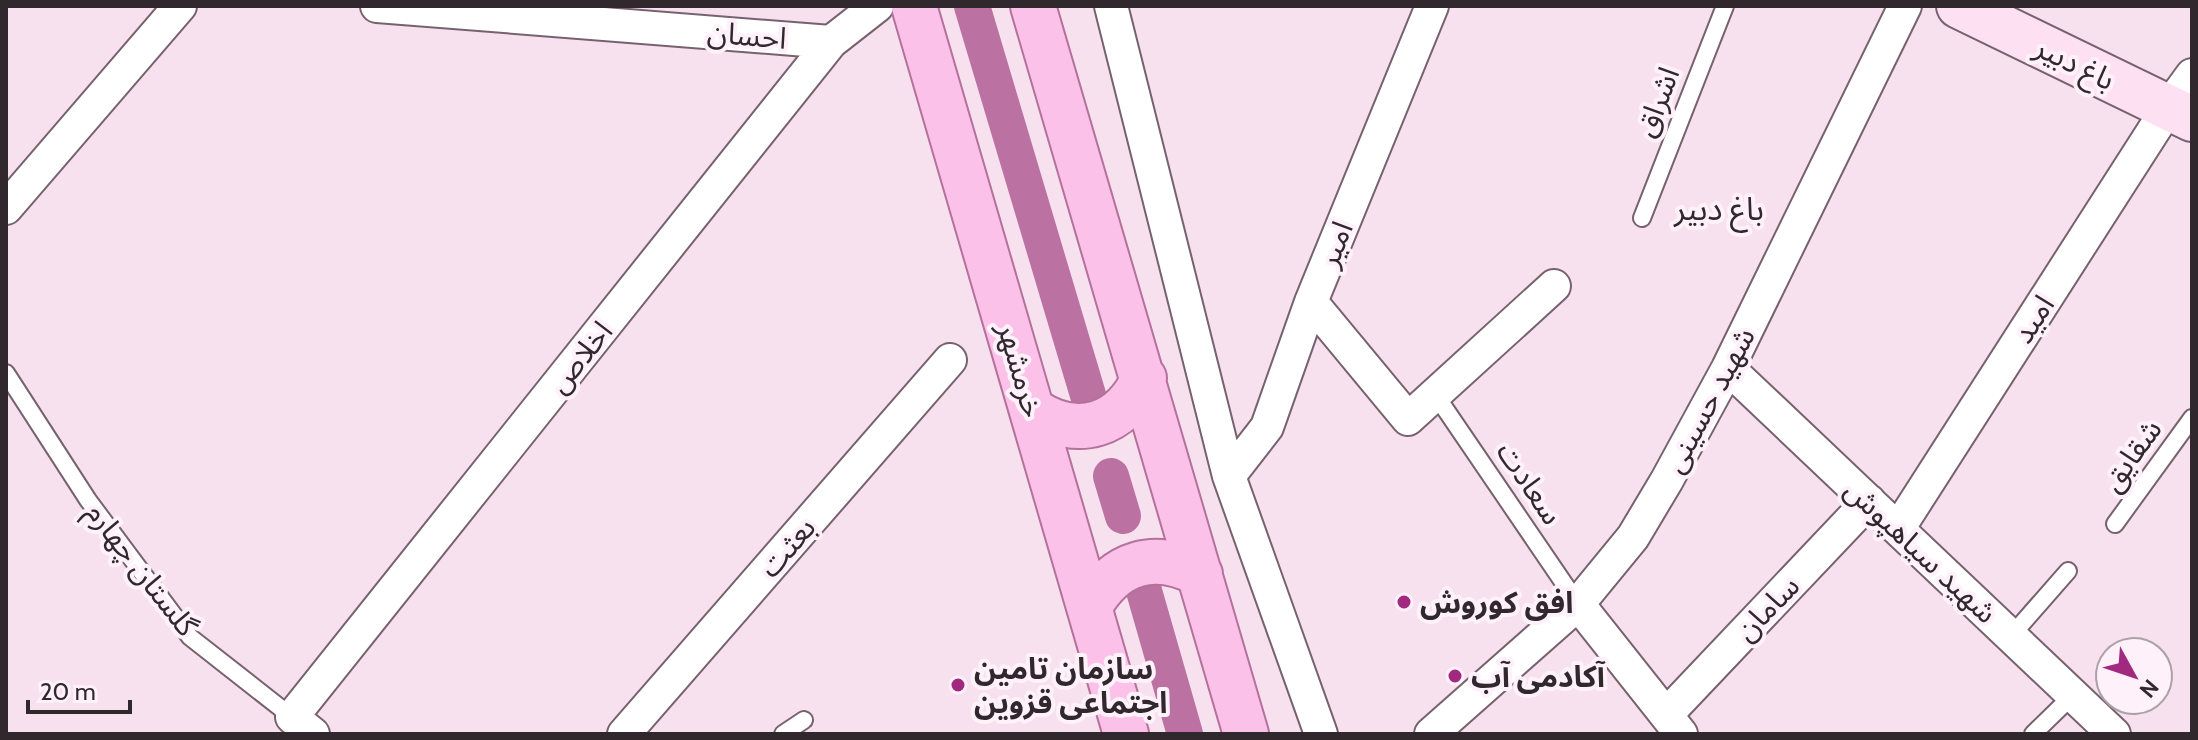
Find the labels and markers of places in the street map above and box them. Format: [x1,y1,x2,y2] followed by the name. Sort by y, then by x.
[1420,584,1573,621] place label: افق کوروش
[1395,593,1413,611] marker: افق کوروش
[974,650,1168,721] place label: سازمان تامین اجتماعی قزوین
[1471,658,1606,695] place label: آکادمی آب
[1446,667,1464,685] marker: آکادمی آب
[949,676,967,694] marker: سازمان تامین اجتماعی قزوین

